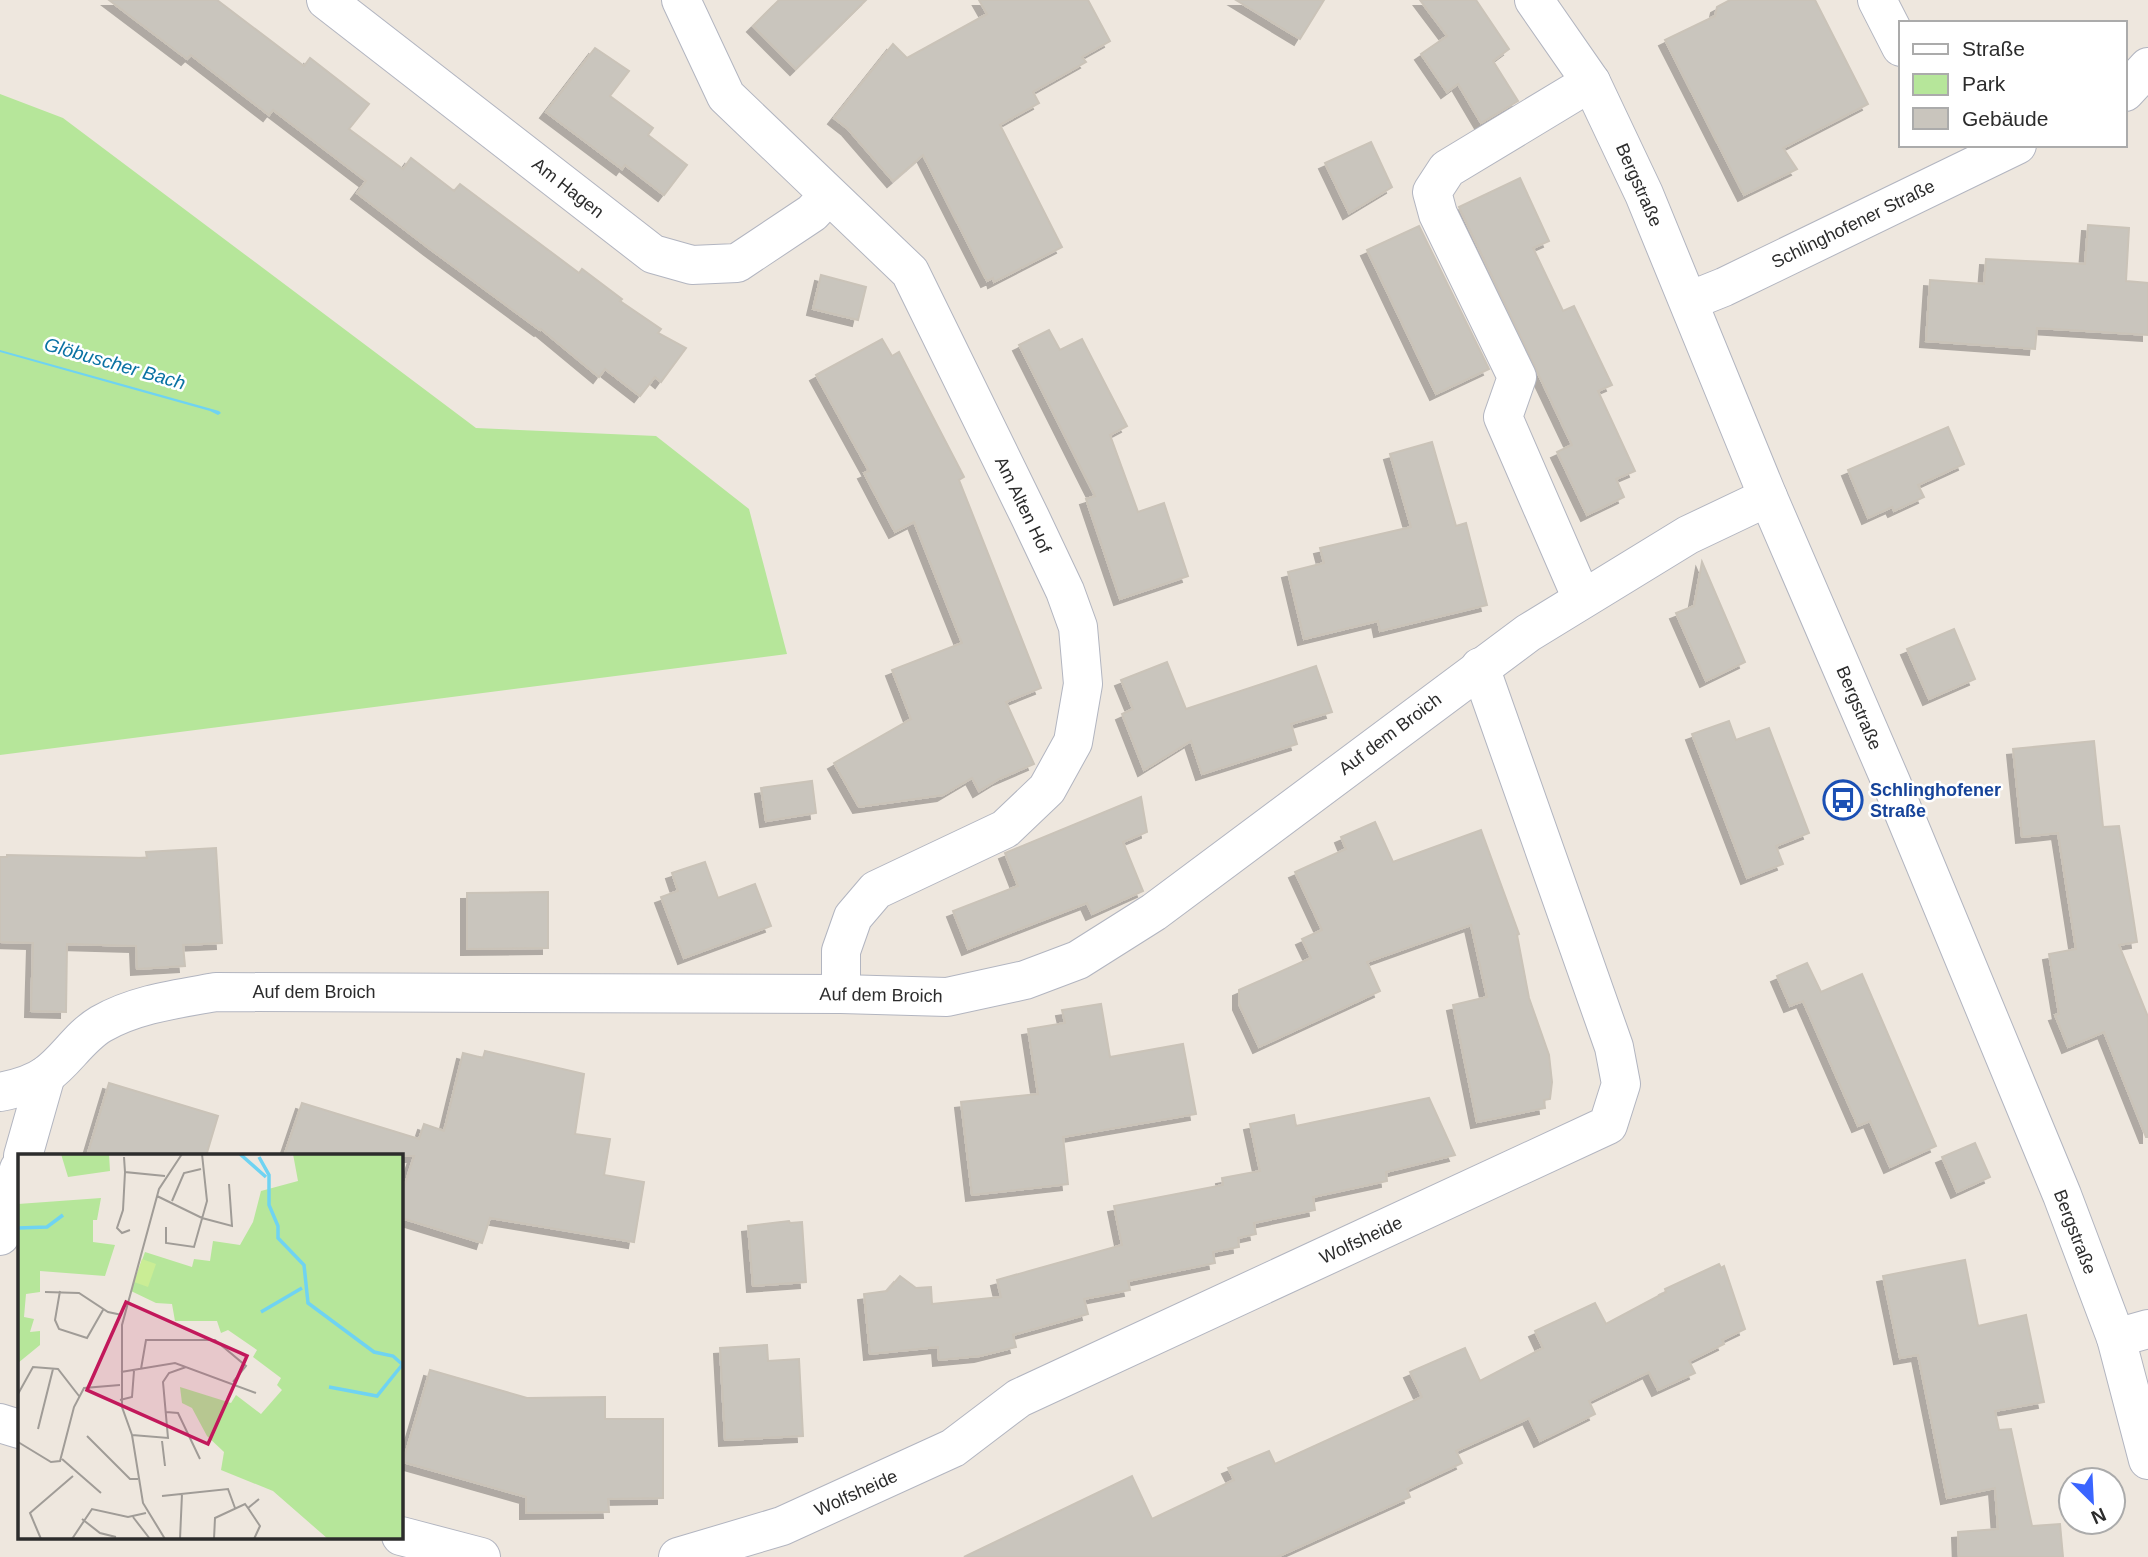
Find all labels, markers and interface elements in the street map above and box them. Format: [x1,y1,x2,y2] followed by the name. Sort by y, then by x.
[1899,21,2127,147] legend
[1962,37,2025,60] text: Straße
[1962,72,2006,95] text: Park
[1962,107,2048,130] text: Gebäude
[1612,140,1666,230] street label: Bergstraße
[528,154,608,222] street label: Am Hagen
[1768,176,1938,272] street label: Schlinghofener Straße
[42,333,188,394] water label: Glöbuscher Bach
[991,453,1055,557] street label: Am Alten Hof
[1832,663,1886,753] street label: Bergstraße
[1335,689,1445,779] street label: Auf dem Broich
[1822,779,1864,821] bus stop icon: Schlinghofener Straße
[1870,780,2001,821] place label: Schlinghofener Straße
[252,982,376,1002] street label: Auf dem Broich
[819,984,943,1006] street label: Auf dem Broich
[18,1154,402,1540] inset map
[2050,1187,2100,1277] street label: Bergstraße
[1317,1212,1405,1268] street label: Wolfsheide
[811,1466,901,1520] street label: Wolfsheide
[2057,1466,2127,1536] north arrow
[2088,1504,2109,1528] text: N

